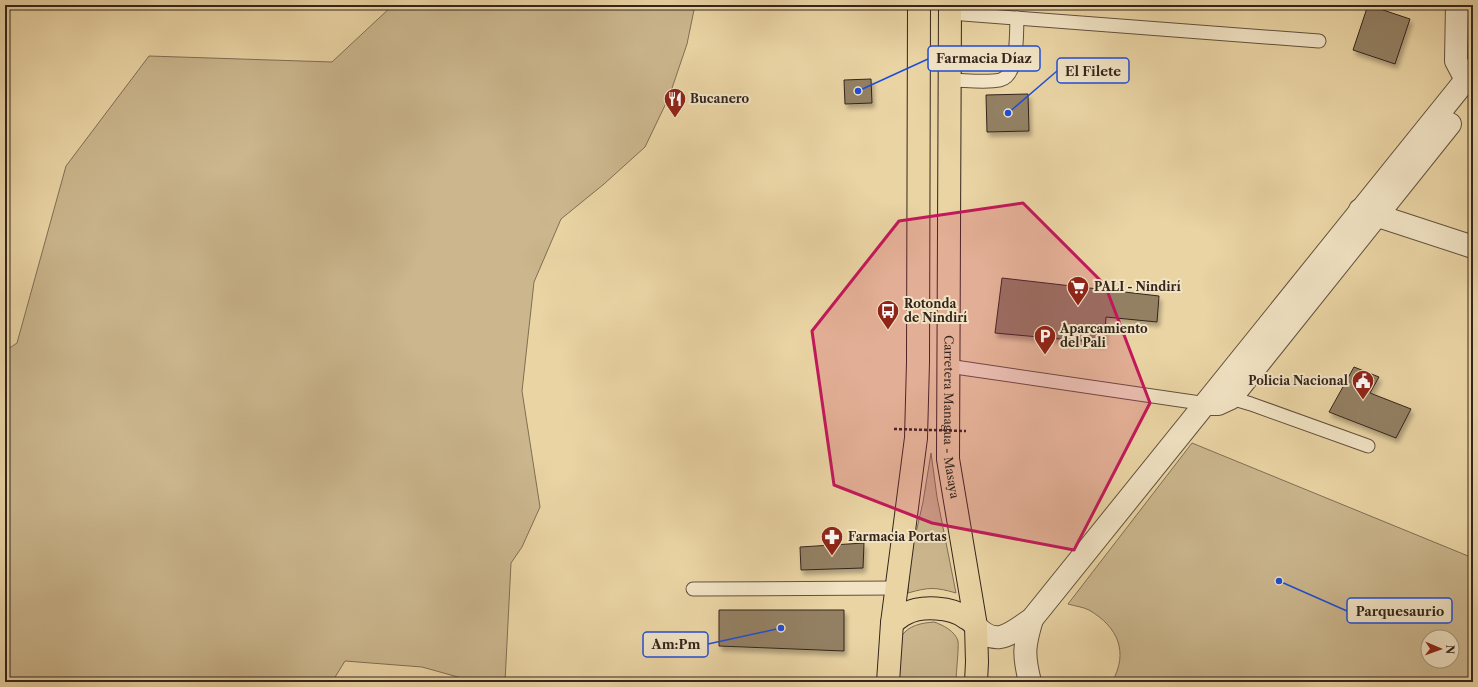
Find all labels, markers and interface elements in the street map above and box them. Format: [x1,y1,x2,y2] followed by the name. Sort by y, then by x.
[928,46,1040,71] callout: Farmacia Díaz
[936,50,1032,66] text: Farmacia Díaz
[1057,58,1129,83] callout: El Filete
[1065,63,1121,79] text: El Filete
[662,86,688,119] restaurant icon: Bucanero
[690,91,750,106] place label: Bucanero
[1065,274,1091,307] supermarket icon: PALI - Nindirí
[1094,279,1181,294] place label: PALI - Nindirí
[904,296,968,325] place label: Rotonda de Nindirí
[875,298,901,331] bus stop icon: Rotonda de Nindirí
[1059,321,1148,350] place label: Aparcamiento del Pali
[1032,323,1058,356] parking icon: Aparcamiento del Pali
[941,335,963,500] street label: Carretera Managua - Masaya
[1350,368,1376,401] public building icon: Policia Nacional
[1248,373,1348,388] place label: Policia Nacional
[819,524,845,557] pharmacy icon: Farmacia Portas
[848,529,947,544] place label: Farmacia Portas
[1347,598,1452,623] callout: Parquesaurio
[1356,603,1444,619] text: Parquesaurio
[1420,629,1460,669] north arrow
[643,632,708,657] callout: Am:Pm
[651,636,700,652] text: Am:Pm
[1443,644,1457,655] text: N

